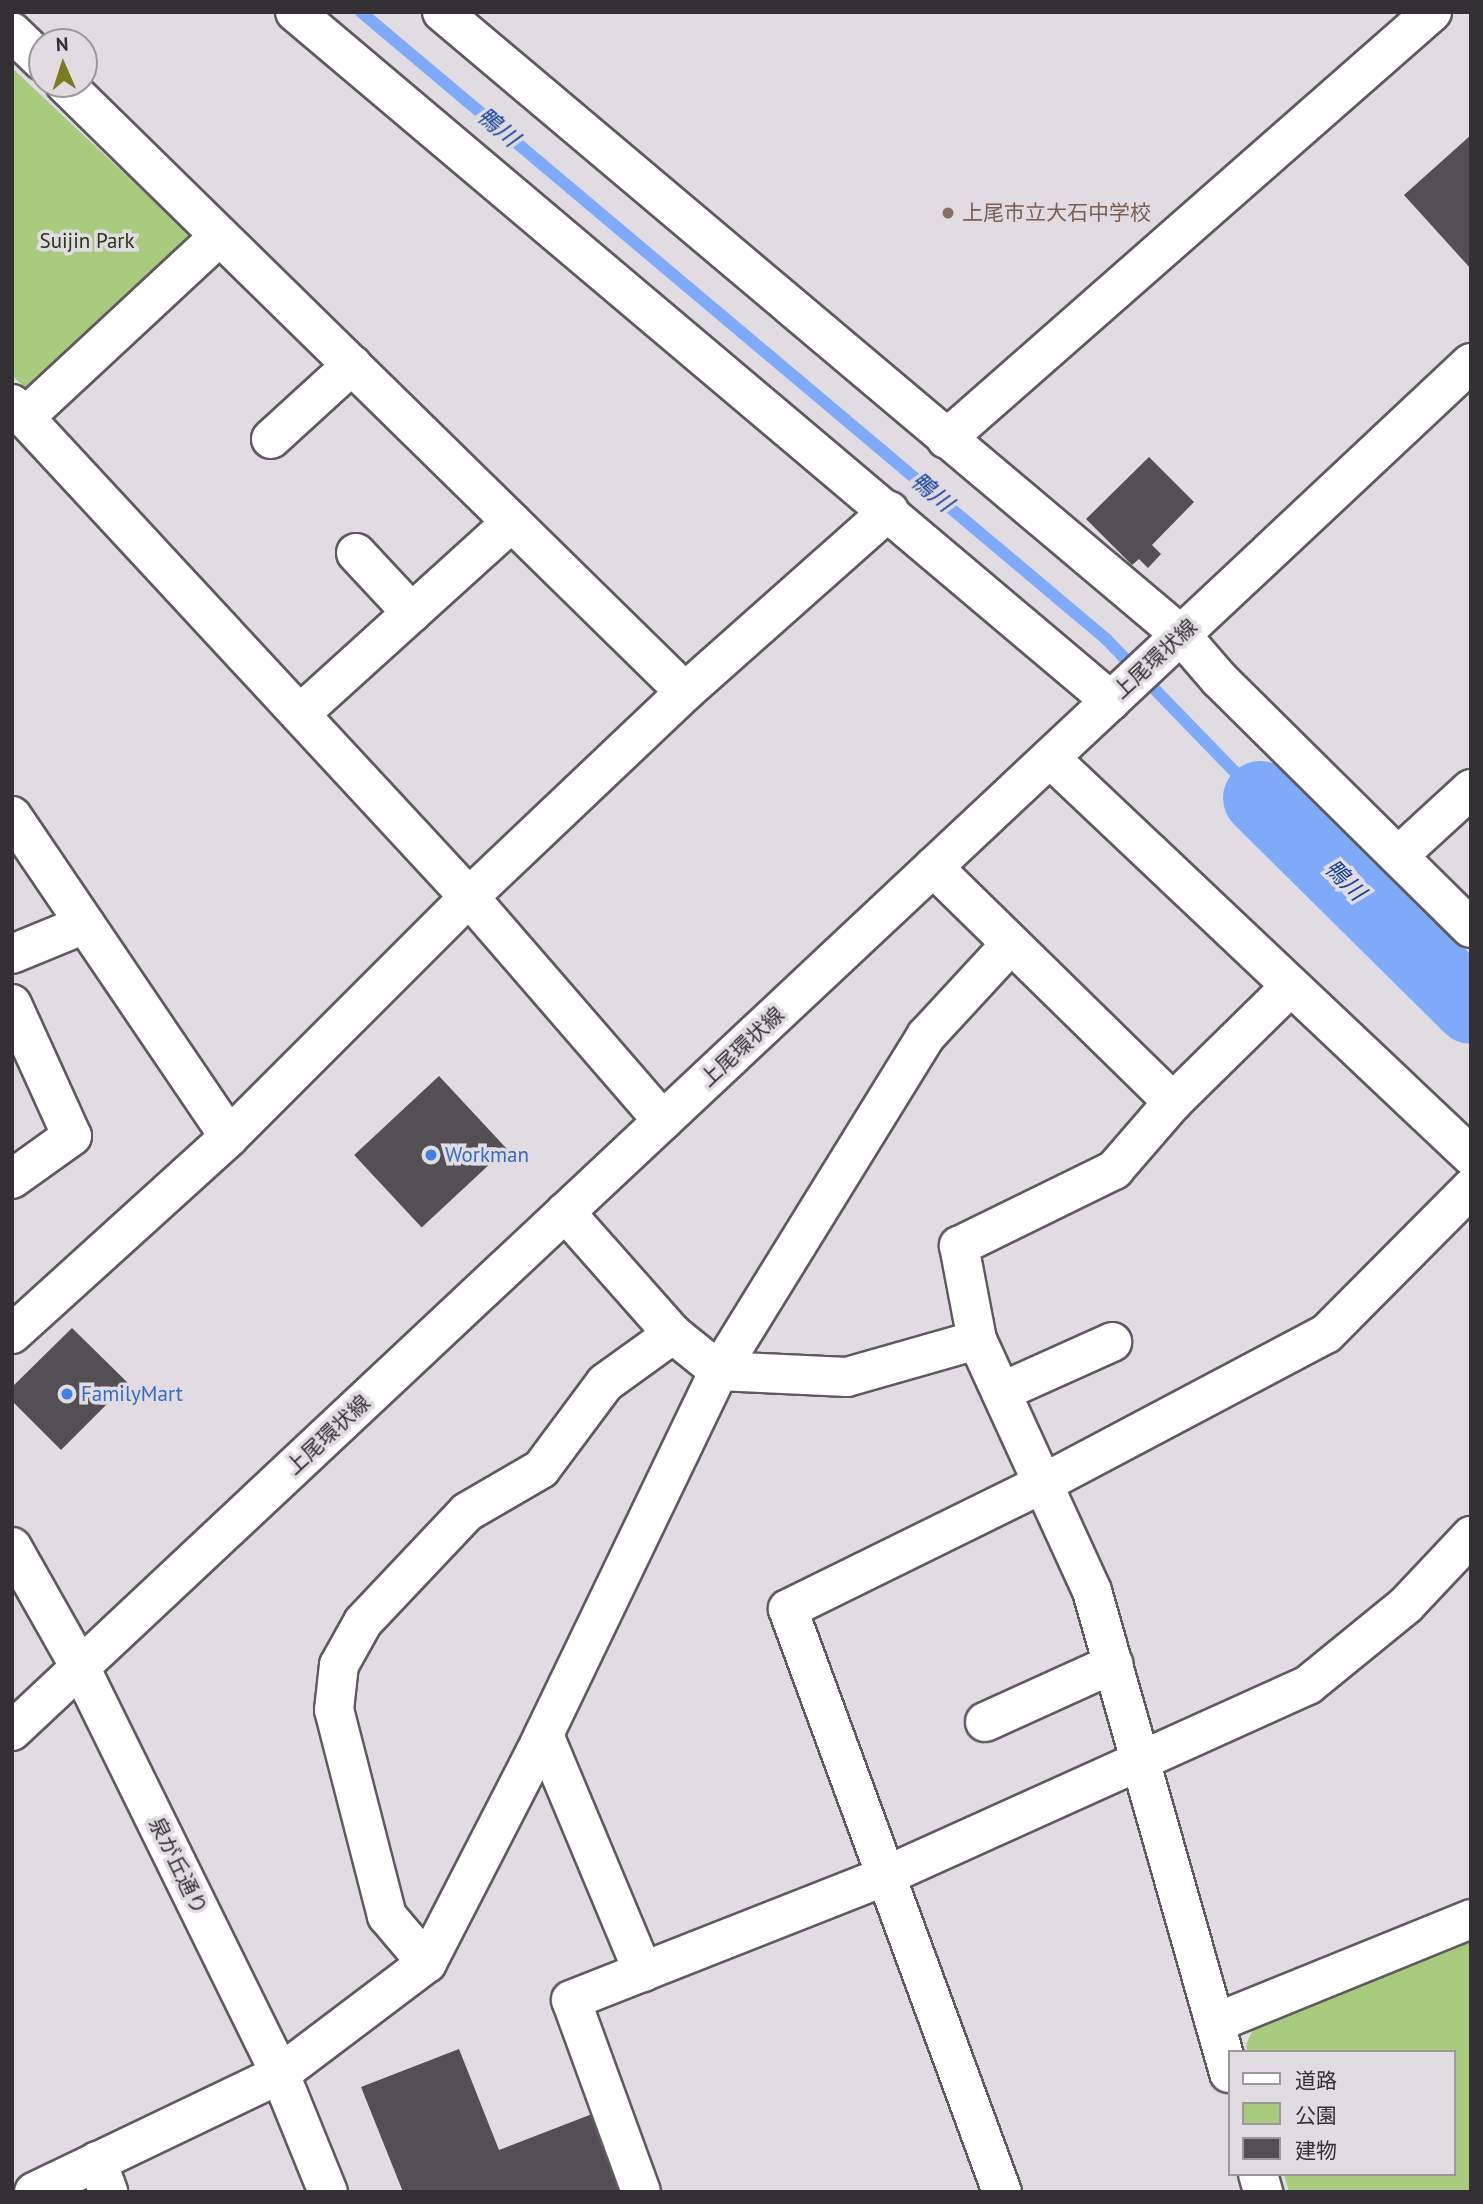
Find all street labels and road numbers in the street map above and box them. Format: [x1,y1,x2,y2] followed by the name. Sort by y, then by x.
[1108,614,1202,704] street label: 上尾環状線
[695,1002,789,1092] street label: 上尾環状線
[281,1390,375,1480] street label: 上尾環状線
[144,1813,212,1919] street label: 泉が丘通り

